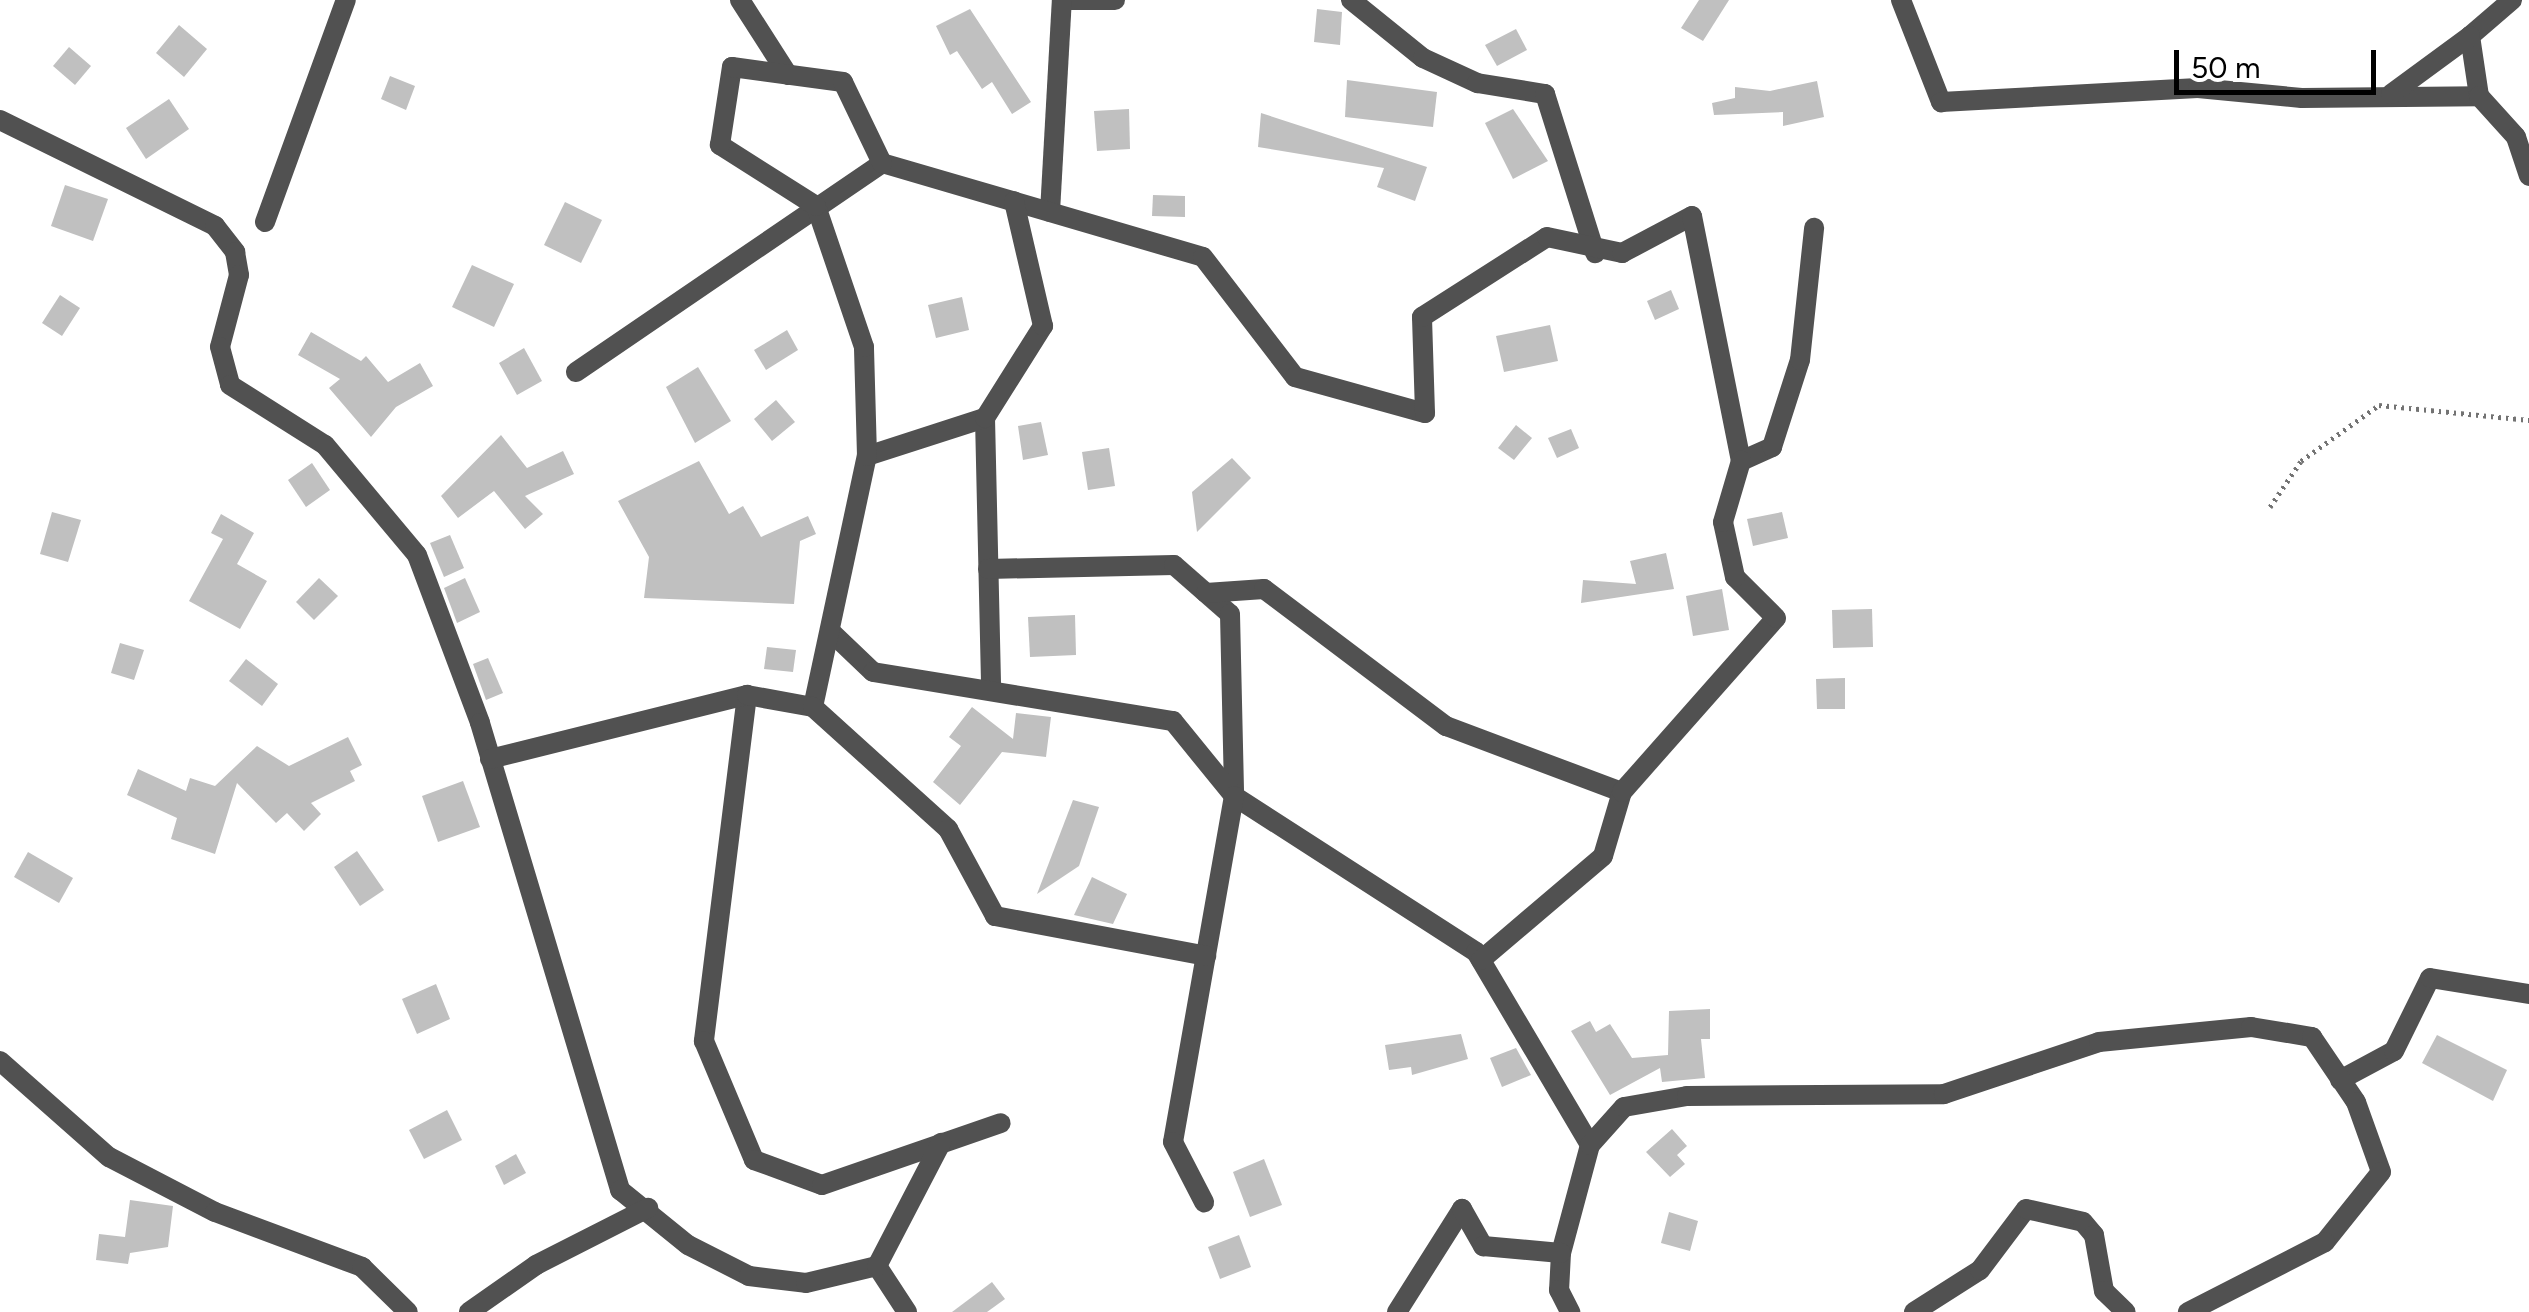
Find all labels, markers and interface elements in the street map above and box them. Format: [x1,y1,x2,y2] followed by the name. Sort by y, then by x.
[2179,30,2382,92] scale bar
[2191,49,2260,86] text: 50 m

